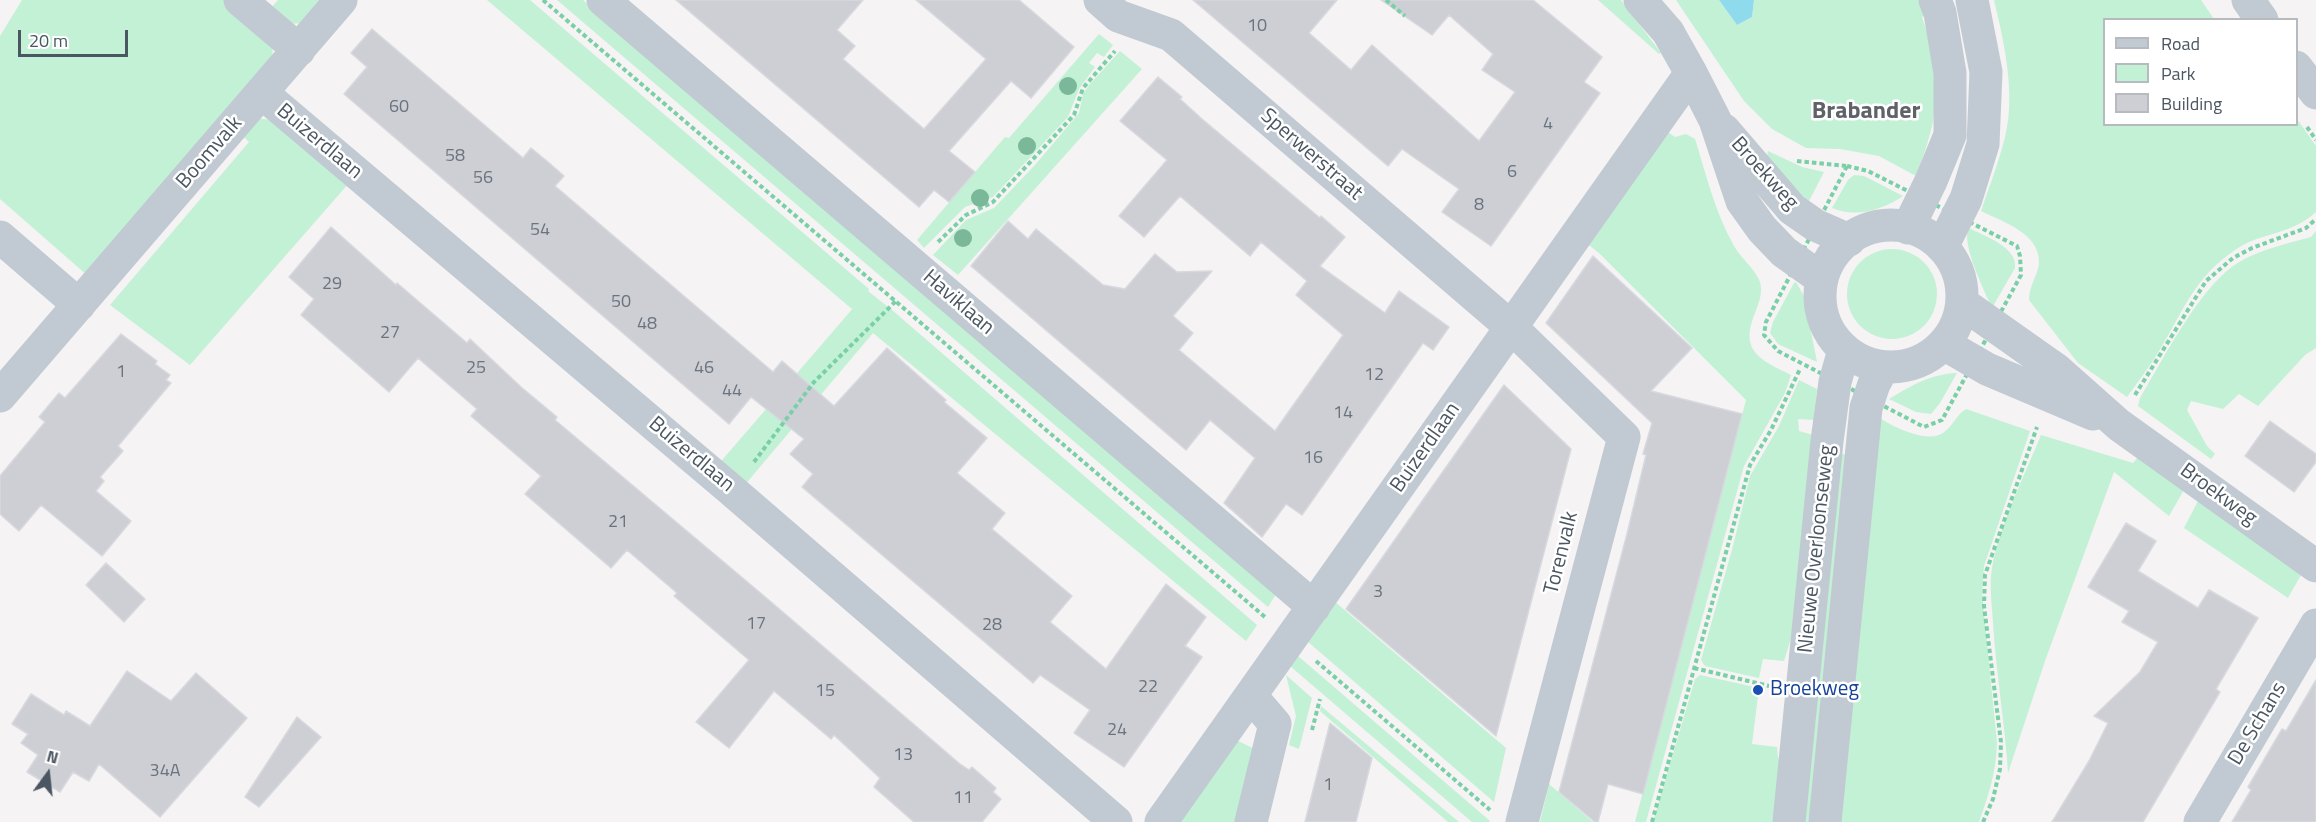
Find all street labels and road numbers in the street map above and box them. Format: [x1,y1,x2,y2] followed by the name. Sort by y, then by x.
[271,99,367,185] street label: Buizerdlaan
[1255,104,1367,206] street label: Sperwerstraat
[172,112,248,194] street label: Boomvalk
[1725,132,1803,216] street label: Broekweg
[917,265,999,341] street label: Haviklaan
[1386,398,1466,498] street label: Buizerdlaan
[643,412,739,498] street label: Buizerdlaan
[1794,444,1840,654] street label: Nieuwe Overloonseweg
[2175,459,2261,531] street label: Broekweg
[1540,509,1584,597] street label: Torenvalk
[2223,678,2293,770] street label: De Schans

